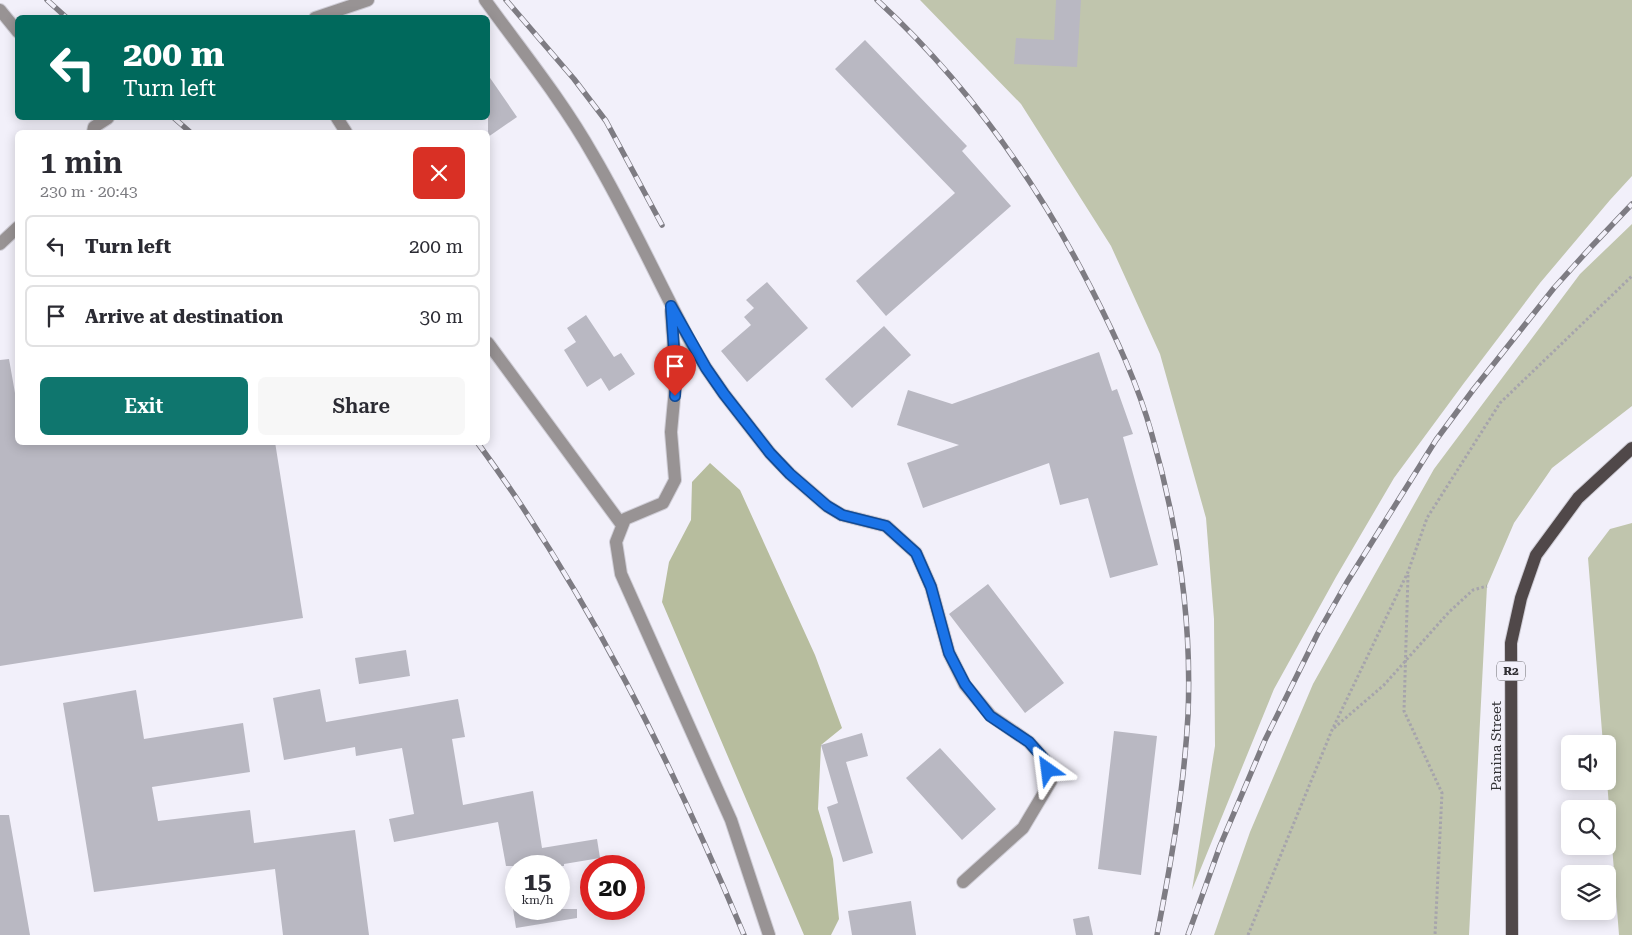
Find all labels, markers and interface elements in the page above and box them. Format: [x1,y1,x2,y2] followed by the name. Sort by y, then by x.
[123,34,224,75] text: 200 m
[40,35,105,100] icon: left
[123,76,216,101] text: Turn left
[40,145,123,180] text: 1 min
[413,147,465,199] button: close
[40,182,138,201] text: 230 m · 20:43
[42,232,70,260] icon: left
[85,235,171,258] text: Turn left
[409,235,463,258] text: 200 m
[42,302,70,330] icon: arrive
[85,305,283,328] text: Arrive at destination
[420,305,463,328] text: 30 m
[654,345,696,396] pin
[661,352,689,380] icon: arrive
[40,377,248,435] button: Exit
[258,377,465,435] button: Share
[1497,661,1525,680] road number: R2
[1488,701,1504,791] street label: Panina Street
[1561,735,1616,920] map controls
[1561,735,1616,790] button: sound
[1021,743,1073,795] position arrow
[1561,800,1616,855] button: search
[580,855,645,920] speed limit sign: 20
[1561,865,1616,920] button: layers
[523,867,552,896] text: 15
[521,893,554,907] text: km/h

